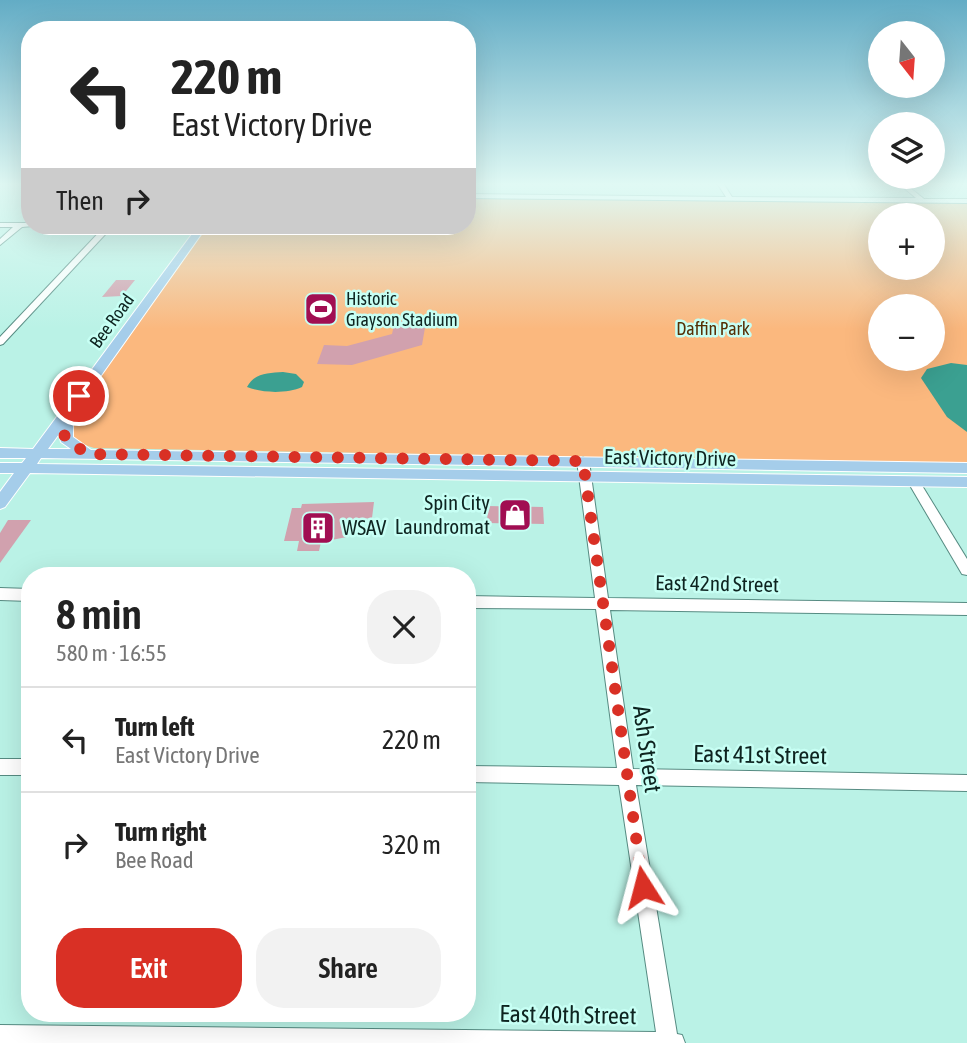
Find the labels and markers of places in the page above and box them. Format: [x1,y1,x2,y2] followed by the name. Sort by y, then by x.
[346,288,458,330] place label: Historic Grayson Stadium
[302,290,340,328] sports icon: Historic Grayson Stadium
[49,366,109,426] pin
[395,490,490,538] place label: Spin City Laundromat
[496,496,534,534] shop icon: Spin City Laundromat
[299,509,337,547] building icon: WSAV
[342,515,387,539] place label: WSAV

